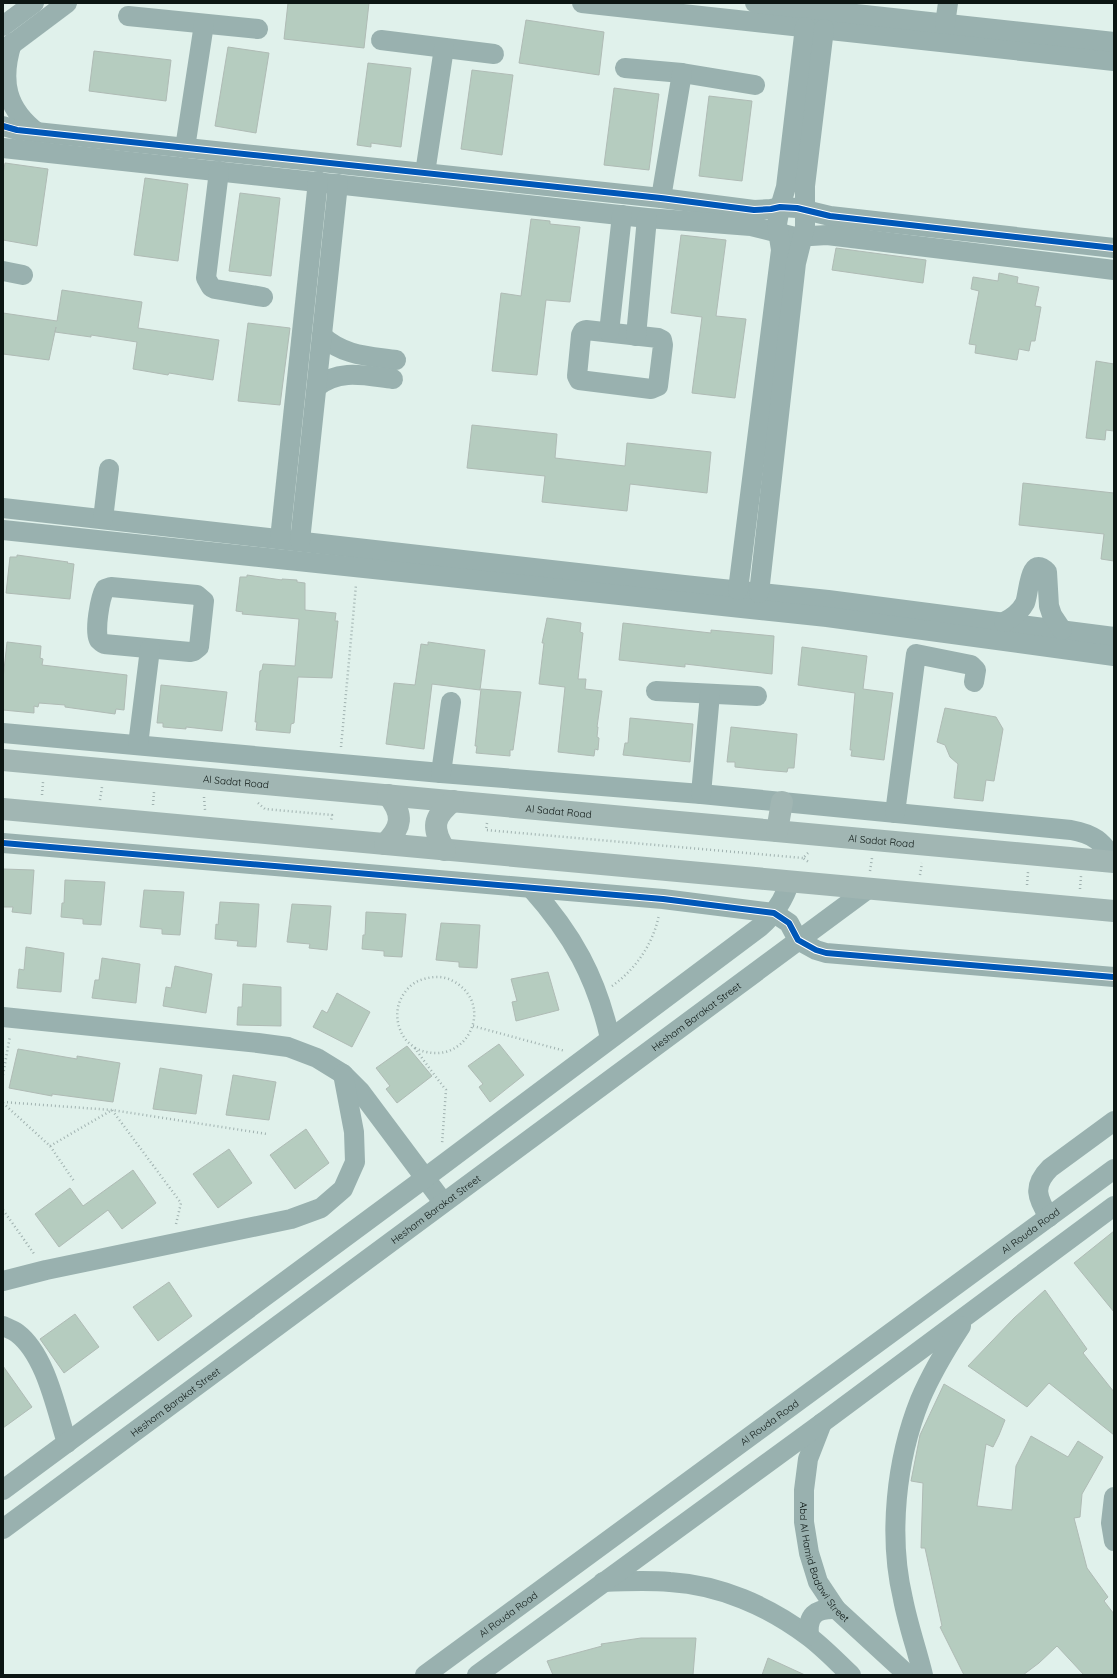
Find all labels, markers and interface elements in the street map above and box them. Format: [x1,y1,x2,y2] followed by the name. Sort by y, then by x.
[202,772,270,791] street label: Al Sadat Road
[525,802,592,821] street label: Al Sadat Road
[848,831,915,850] street label: Al Sadat Road
[649,978,744,1054] street label: Hesham Barakat Street
[388,1171,483,1246] street label: Hesham Barakat Street
[998,1205,1062,1256] street label: Al Rouda Road
[128,1364,223,1439] street label: Hesham Barakat Street
[737,1396,801,1448] street label: Al Rouda Road
[798,1502,853,1625] street label: Abd Al Hamid Badawi Street
[476,1588,540,1640] street label: Al Rouda Road

